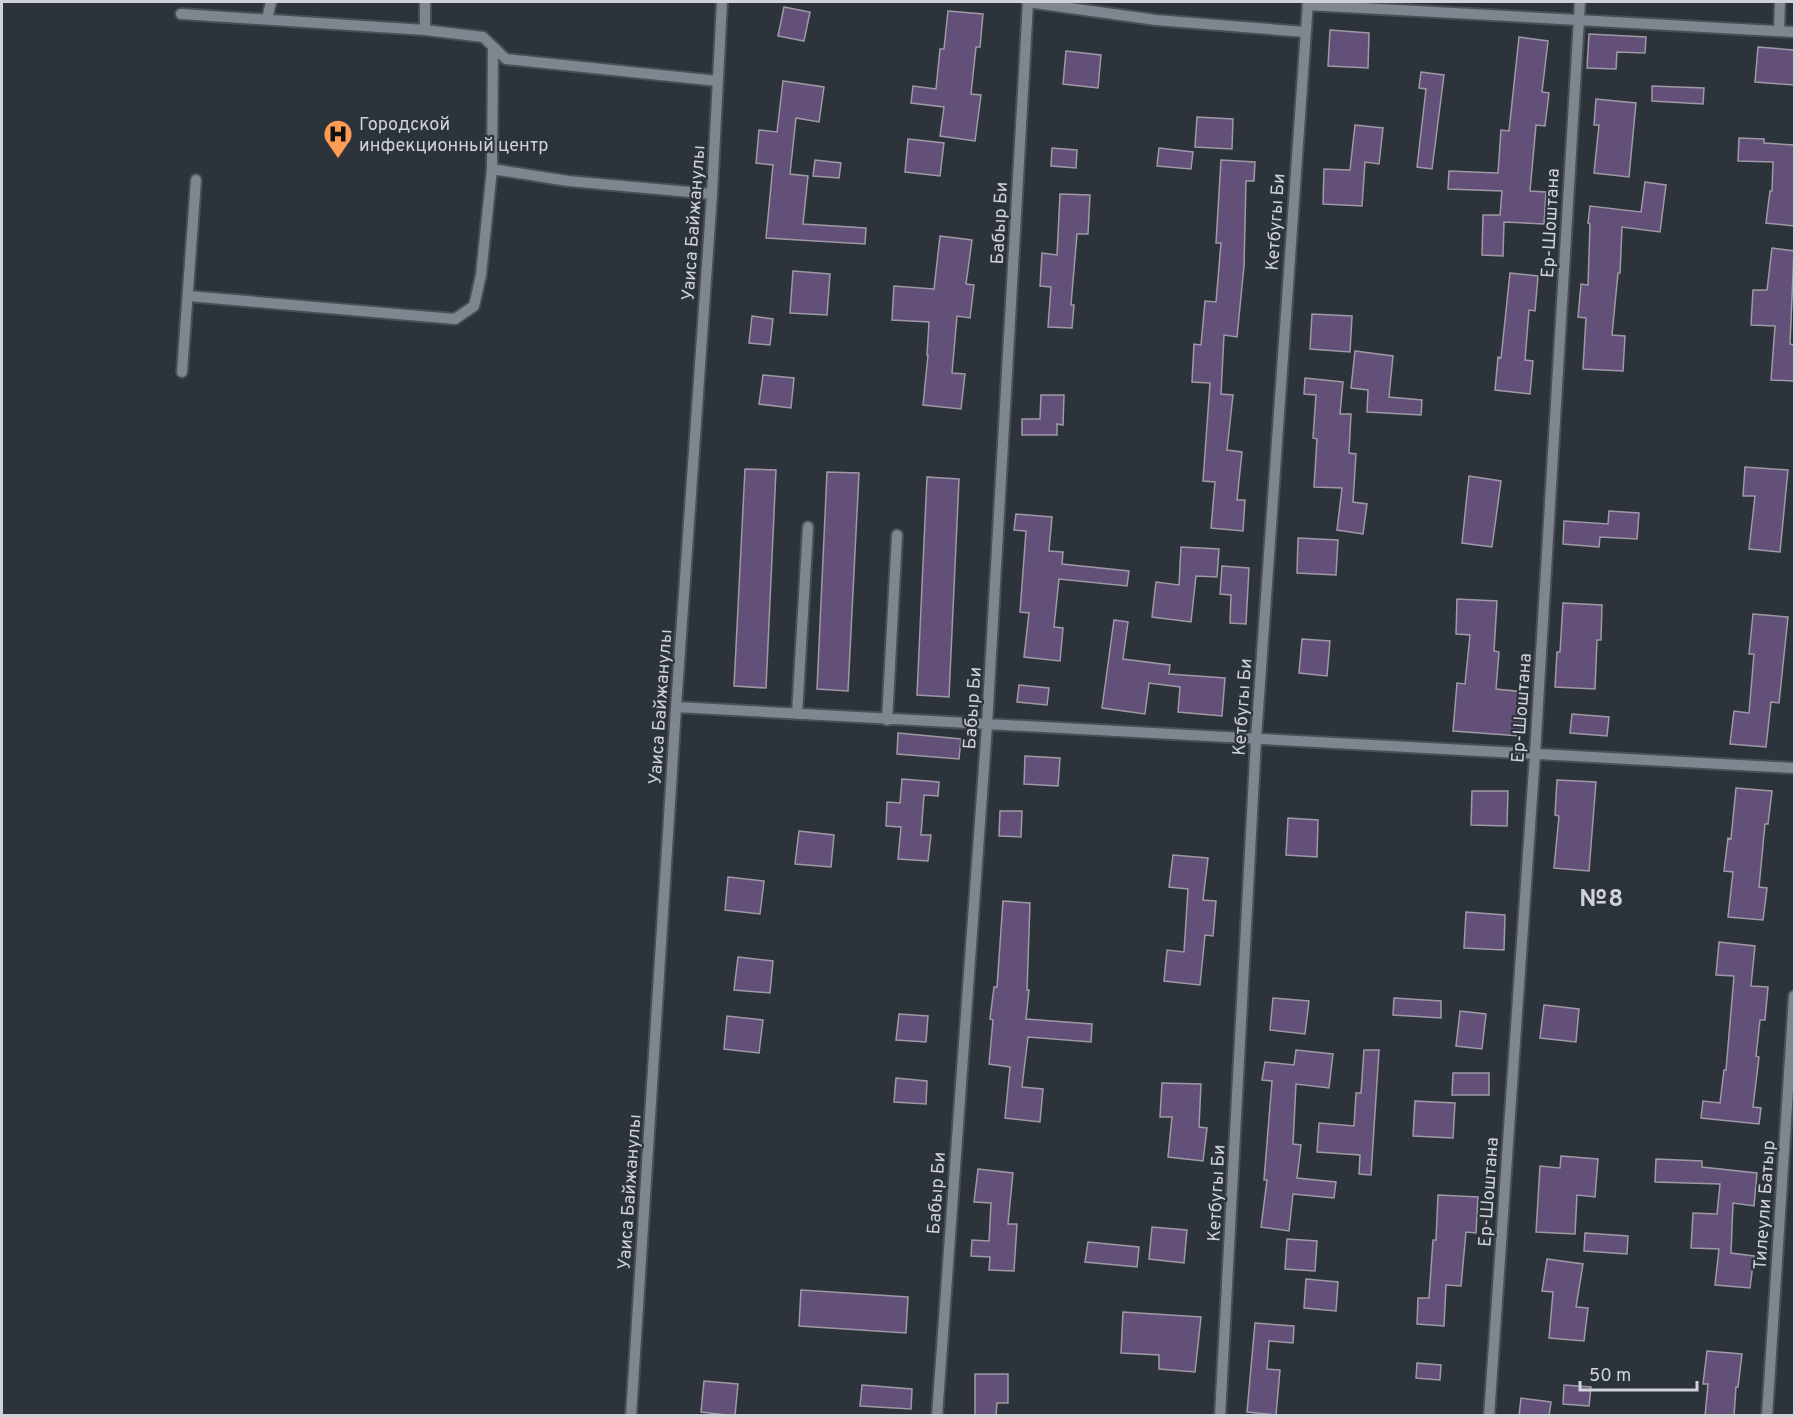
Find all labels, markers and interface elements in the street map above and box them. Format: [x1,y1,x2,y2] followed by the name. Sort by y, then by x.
[359,114,548,158] place label: Городской инфекционный центр
[322,118,354,160] hospital icon: Городской инфекционный центр
[678,145,711,302] street label: Уаиса Байжанулы
[1537,168,1566,279] street label: Ер-Шоштана
[1262,173,1291,272] street label: Кетбугы Би
[987,181,1014,265] street label: Бабыр Би
[645,629,678,786] street label: Уаиса Байжанулы
[1507,653,1538,764] street label: Ер-Шоштана
[1229,658,1258,757] street label: Кетбугы Би
[959,666,988,750] street label: Бабыр Би
[1579,885,1625,915] district label: №8
[614,1114,647,1271] street label: Уаиса Байжанулы
[1474,1137,1505,1248] street label: Ер-Шоштана
[1749,1140,1781,1271] street label: Тилеули Батыр
[1203,1144,1232,1242] street label: Кетбугы Би
[923,1151,952,1235] street label: Бабыр Би
[1580,1354,1697,1392] scale bar
[1589,1365,1631,1388] text: 50 m

